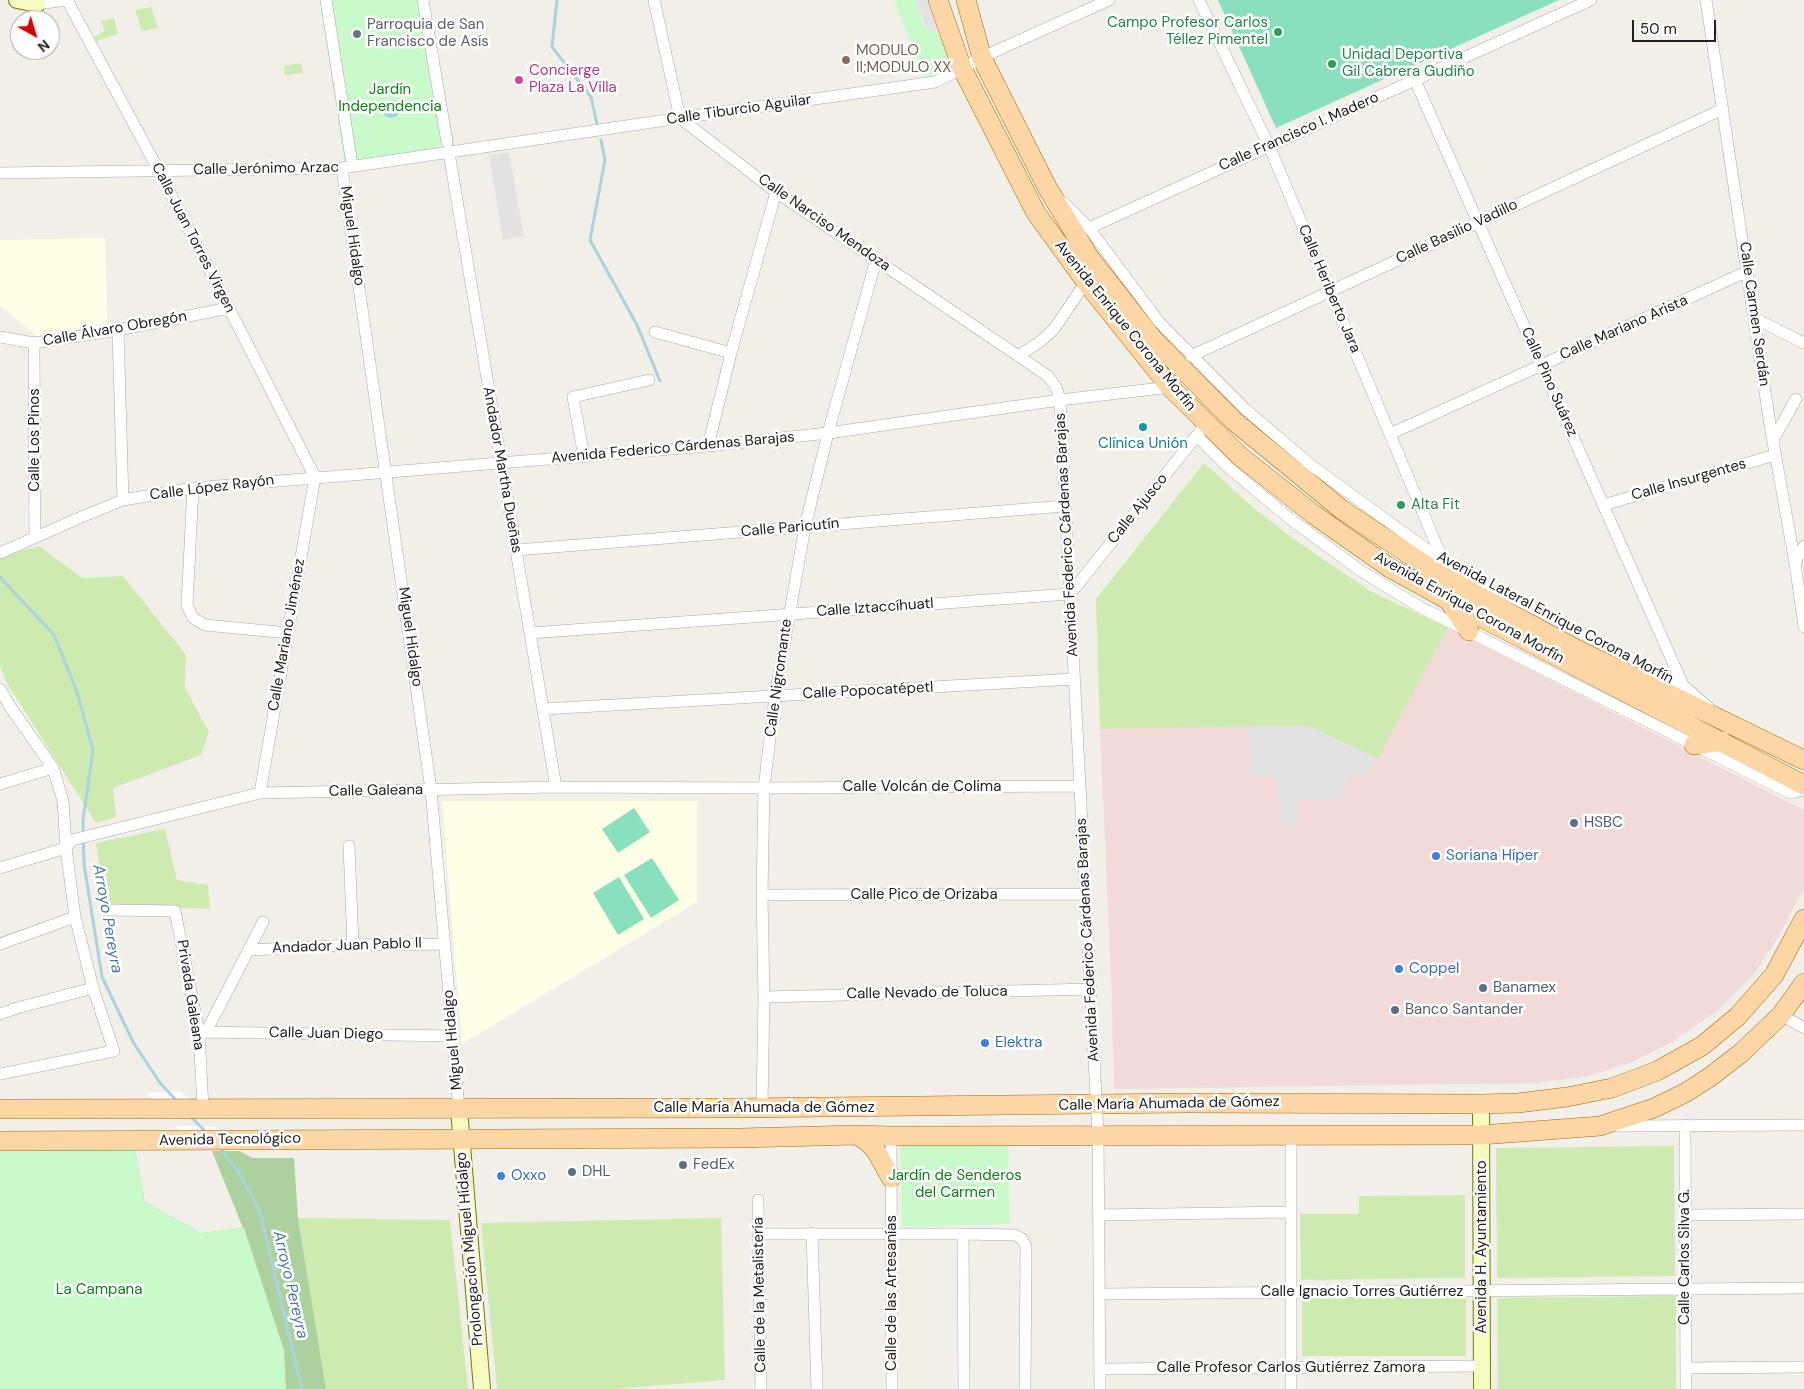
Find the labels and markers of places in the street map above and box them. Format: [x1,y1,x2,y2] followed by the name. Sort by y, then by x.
[1107,14,1268,49] place label: Campo Profesor Carlos Téllez Pimentel
[367,16,489,51] place label: Parroquia de San Francisco de Asís
[1272,26,1284,38] marker: Campo Profesor Carlos Téllez Pimentel
[351,28,363,40] marker: Parroquia de San Francisco de Asís
[856,42,951,77] place label: MODULO II;MODULO XX
[1342,46,1475,81] place label: Unidad Deportiva Gil Cabrera Gudiño
[840,54,852,66] marker: MODULO II;MODULO XX
[1326,58,1338,70] marker: Unidad Deportiva Gil Cabrera Gudiño
[529,62,617,97] place label: Concierge Plaza La Villa
[513,74,525,86] marker: Concierge Plaza La Villa
[1137,421,1149,433] marker: Clínica Unión
[1098,435,1188,453] place label: Clínica Unión
[1411,496,1460,514] place label: Alta Fit
[1395,499,1407,511] marker: Alta Fit
[1584,814,1623,832] place label: HSBC
[1568,817,1580,829] marker: HSBC
[1446,847,1539,865] place label: Soriana Híper
[1430,850,1442,862] marker: Soriana Híper
[1409,960,1459,978] place label: Coppel
[1393,963,1405,975] marker: Coppel
[1493,979,1556,997] place label: Banamex
[1477,982,1489,994] marker: Banamex
[1405,1001,1524,1019] place label: Banco Santander
[1389,1004,1401,1016] marker: Banco Santander
[995,1034,1042,1052] place label: Elektra
[979,1037,991,1049] marker: Elektra
[693,1156,735,1174] place label: FedEx
[677,1159,689,1171] marker: FedEx
[582,1163,610,1181] place label: DHL
[566,1166,578,1178] marker: DHL
[511,1167,546,1185] place label: Oxxo
[495,1170,507,1182] marker: Oxxo

